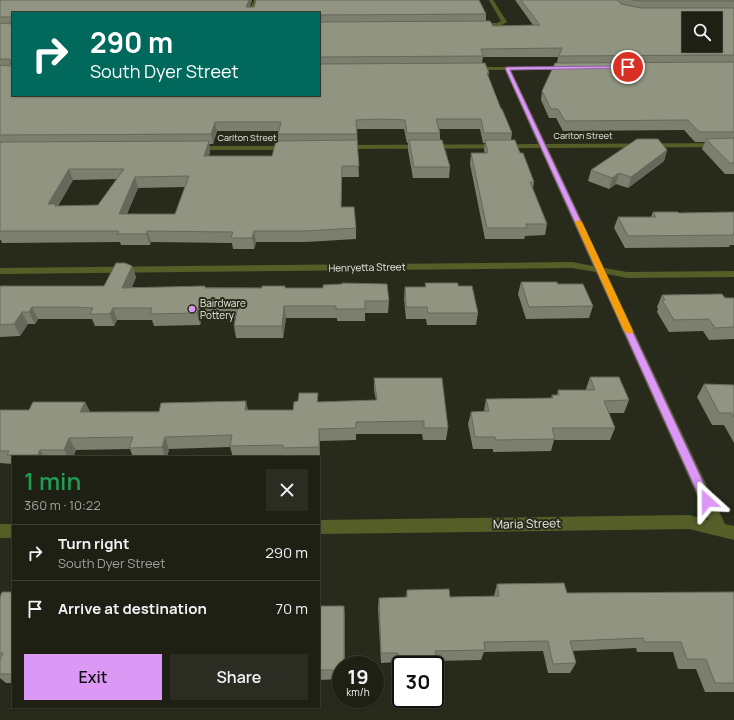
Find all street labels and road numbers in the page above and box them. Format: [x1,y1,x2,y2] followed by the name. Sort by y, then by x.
[553,129,613,142] street label: Carlton Street
[217,131,277,144] street label: Carlton Street
[328,259,406,275] street label: Henryetta Street
[493,514,561,533] street label: Maria Street

